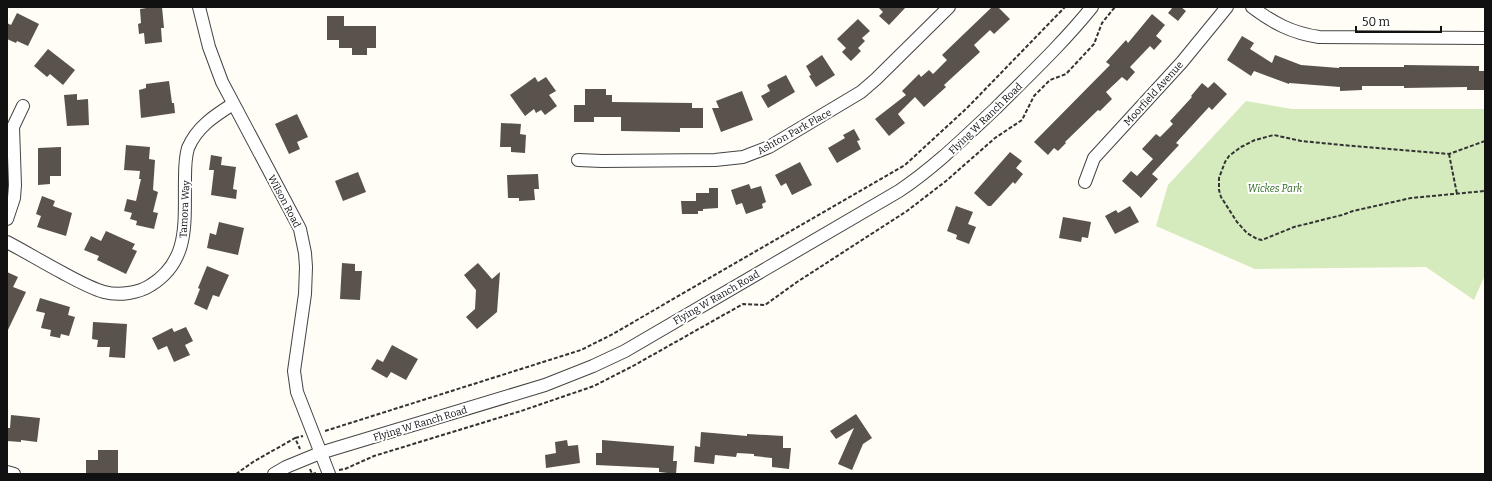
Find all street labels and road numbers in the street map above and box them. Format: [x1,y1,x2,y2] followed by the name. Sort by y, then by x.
[1122,59,1186,128] street label: Moorfield Avenue
[946,81,1025,157] street label: Flying W Ranch Road
[755,106,834,157] street label: Ashton Park Place
[265,173,303,230] street label: Wilson Road
[178,179,193,238] street label: Tamora Way
[671,268,762,327] street label: Flying W Ranch Road
[372,404,469,444] street label: Flying W Ranch Road

